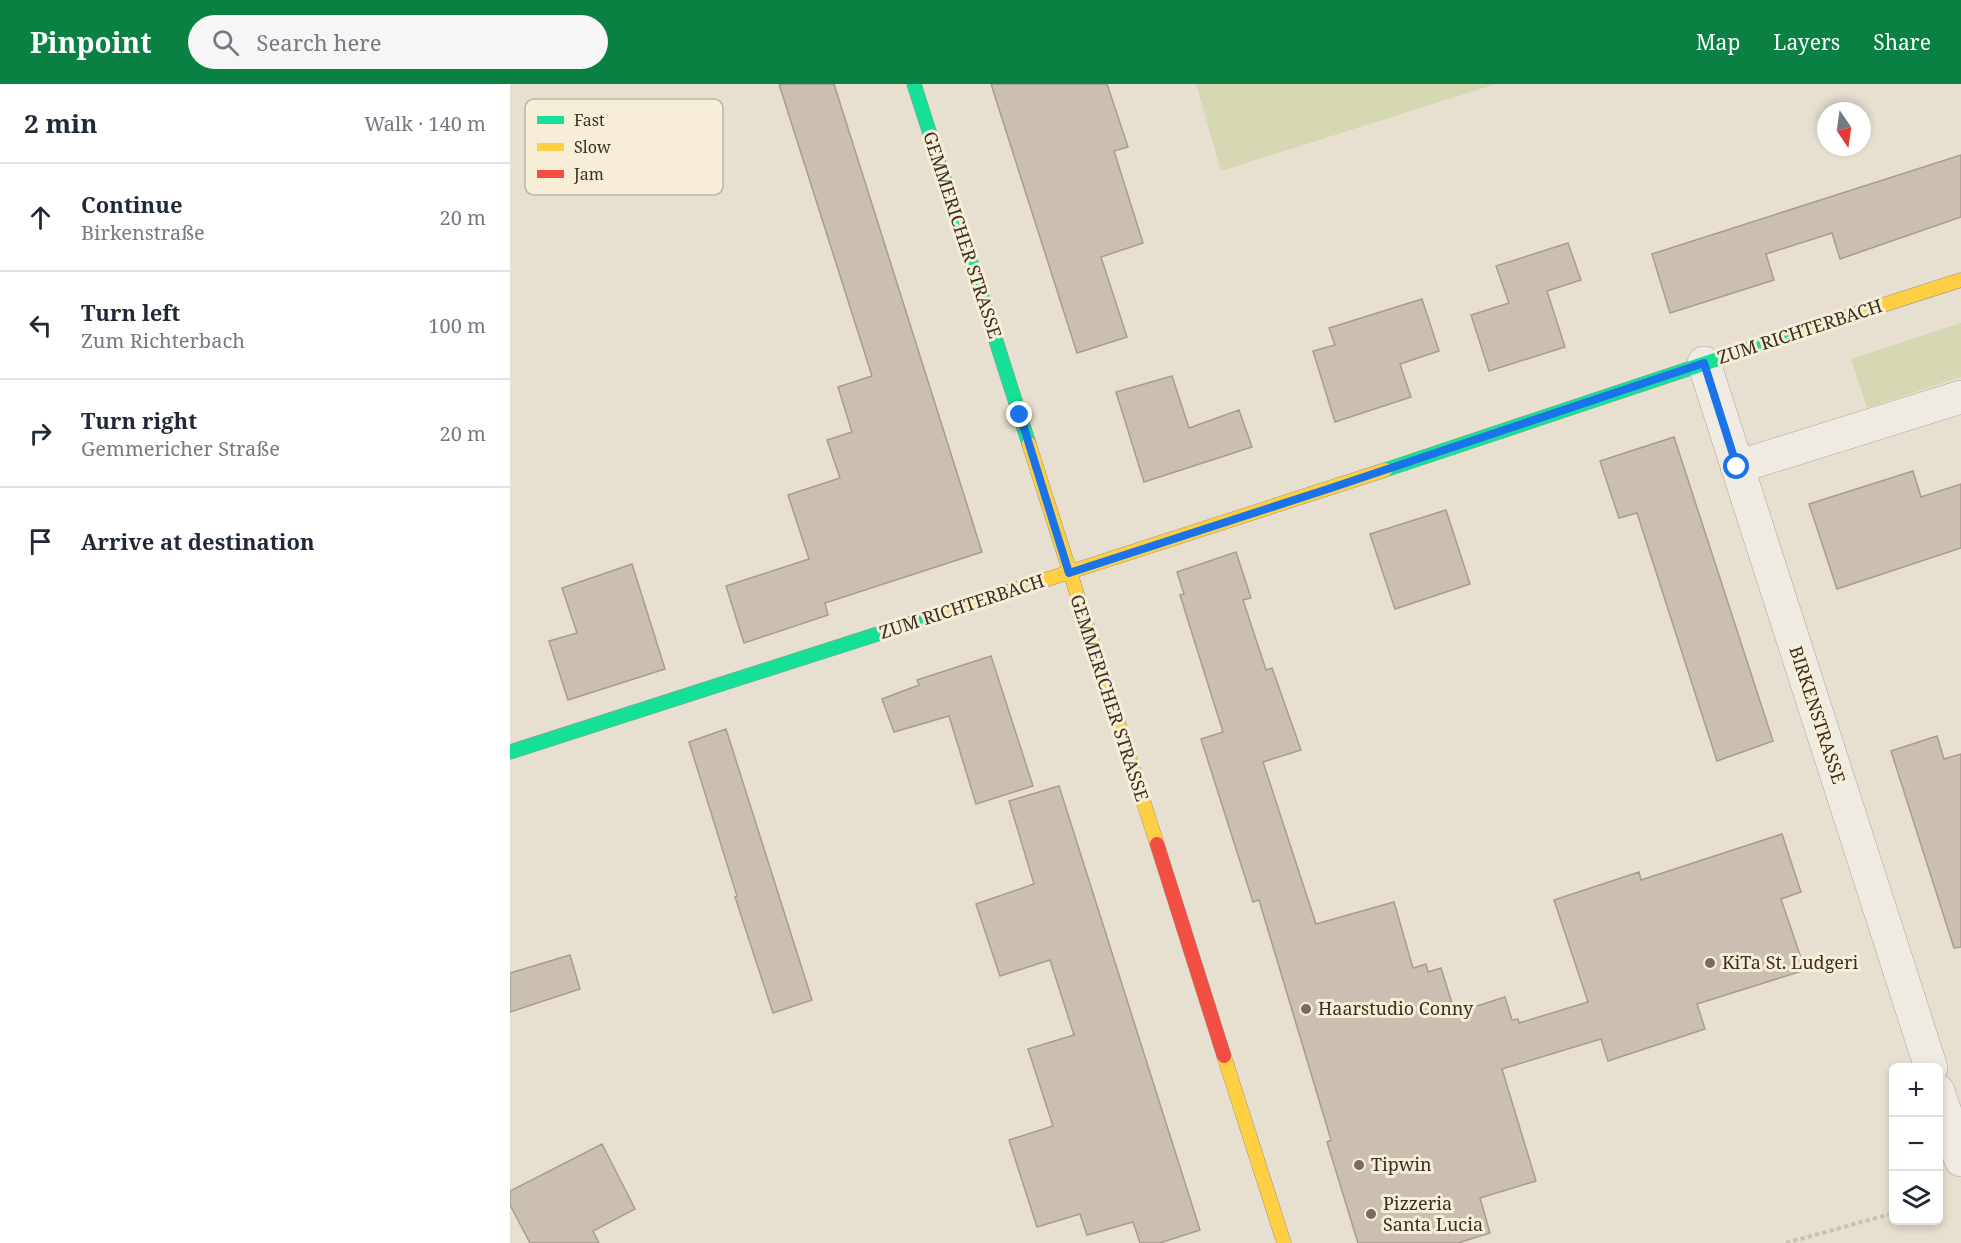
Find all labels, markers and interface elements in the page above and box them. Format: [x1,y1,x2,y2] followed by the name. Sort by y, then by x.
[188,15,608,69] search box
[30,23,152,61] text: Pinpoint
[209,26,242,59] icon: search
[257,27,381,57] text: Search here
[1696,28,1740,56] text: Map
[1773,28,1840,56] text: Layers
[1873,28,1931,56] text: Share
[525,99,723,195] legend
[1817,102,1871,156] north arrow
[24,105,98,141] text: 2 min
[574,109,605,131] text: Fast
[364,110,486,137] text: Walk · 140 m
[918,128,1008,341] street label: GEMMERICHER STRASSE
[574,136,611,158] text: Slow
[573,163,604,185] text: Jam
[81,189,183,219] text: Continue
[24,201,57,234] icon: ahead
[440,204,486,231] text: 20 m
[81,219,205,246] text: Birkenstraße
[1714,293,1885,369] street label: ZUM RICHTERBACH
[81,297,180,327] text: Turn left
[24,309,57,342] icon: left
[428,312,486,339] text: 100 m
[81,327,245,354] text: Zum Richterbach
[1006,401,1032,427] route end
[81,405,197,435] text: Turn right
[24,417,57,450] icon: right
[440,420,486,447] text: 20 m
[81,435,280,462] text: Gemmericher Straße
[1723,453,1749,479] route start
[24,525,57,558] icon: arrive
[81,526,315,556] text: Arrive at destination
[876,568,1047,644] street label: ZUM RICHTERBACH
[1065,591,1155,804] street label: GEMMERICHER STRASSE
[1784,643,1852,787] street label: BIRKENSTRASSE
[1722,950,1858,974] place label: KiTa St. Ludgeri
[1703,956,1717,970] marker: KiTa St. Ludgeri
[1318,996,1474,1020] place label: Haarstudio Conny
[1299,1002,1313,1016] marker: Haarstudio Conny
[1889,1063,1943,1225] map controls
[1889,1063,1943,1117] button: +
[1889,1117,1943,1171] button: −
[1371,1152,1432,1176] place label: Tipwin
[1352,1158,1366,1172] marker: Tipwin
[1889,1171,1943,1225] button: layers
[1383,1191,1483,1236] place label: Pizzeria Santa Lucia
[1364,1207,1378,1221] marker: Pizzeria Santa Lucia

